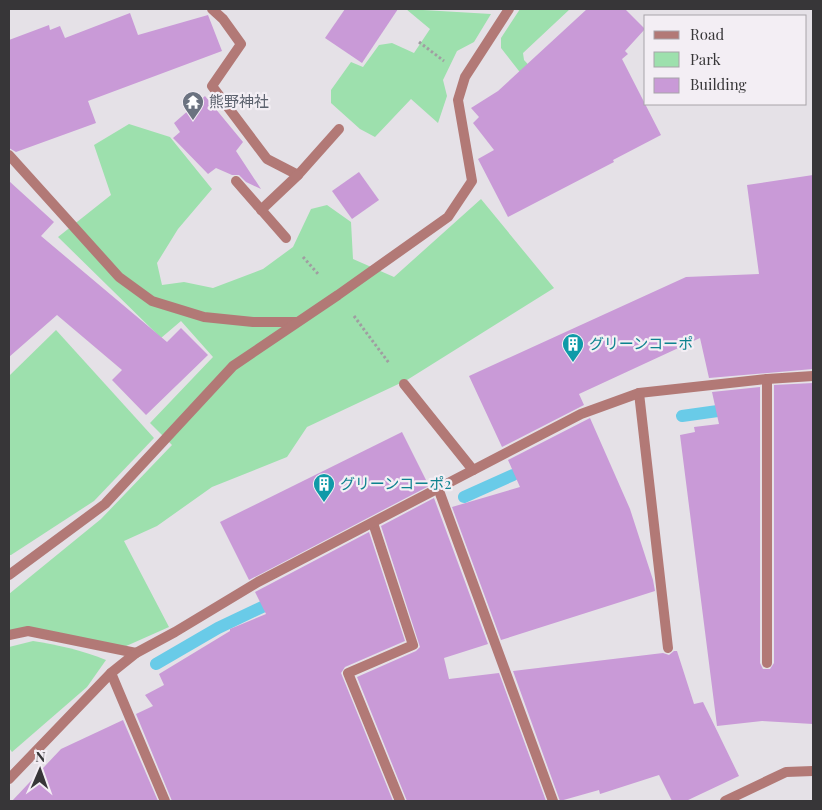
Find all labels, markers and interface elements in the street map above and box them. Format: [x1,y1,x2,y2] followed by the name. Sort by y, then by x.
[644,15,807,105] legend
[690,24,724,44] text: Road
[690,49,722,69] text: Park
[690,74,747,94] text: Building
[181,90,205,121] temple icon: 熊野神社
[209,91,269,111] place label: 熊野神社
[561,332,585,363] building icon: グリーンコーポ
[589,333,693,353] place label: グリーンコーポ
[312,472,336,503] building icon: グリーンコーポ2
[340,473,451,493] place label: グリーンコーポ2
[15,745,65,795] north arrow
[35,747,46,766] text: N

